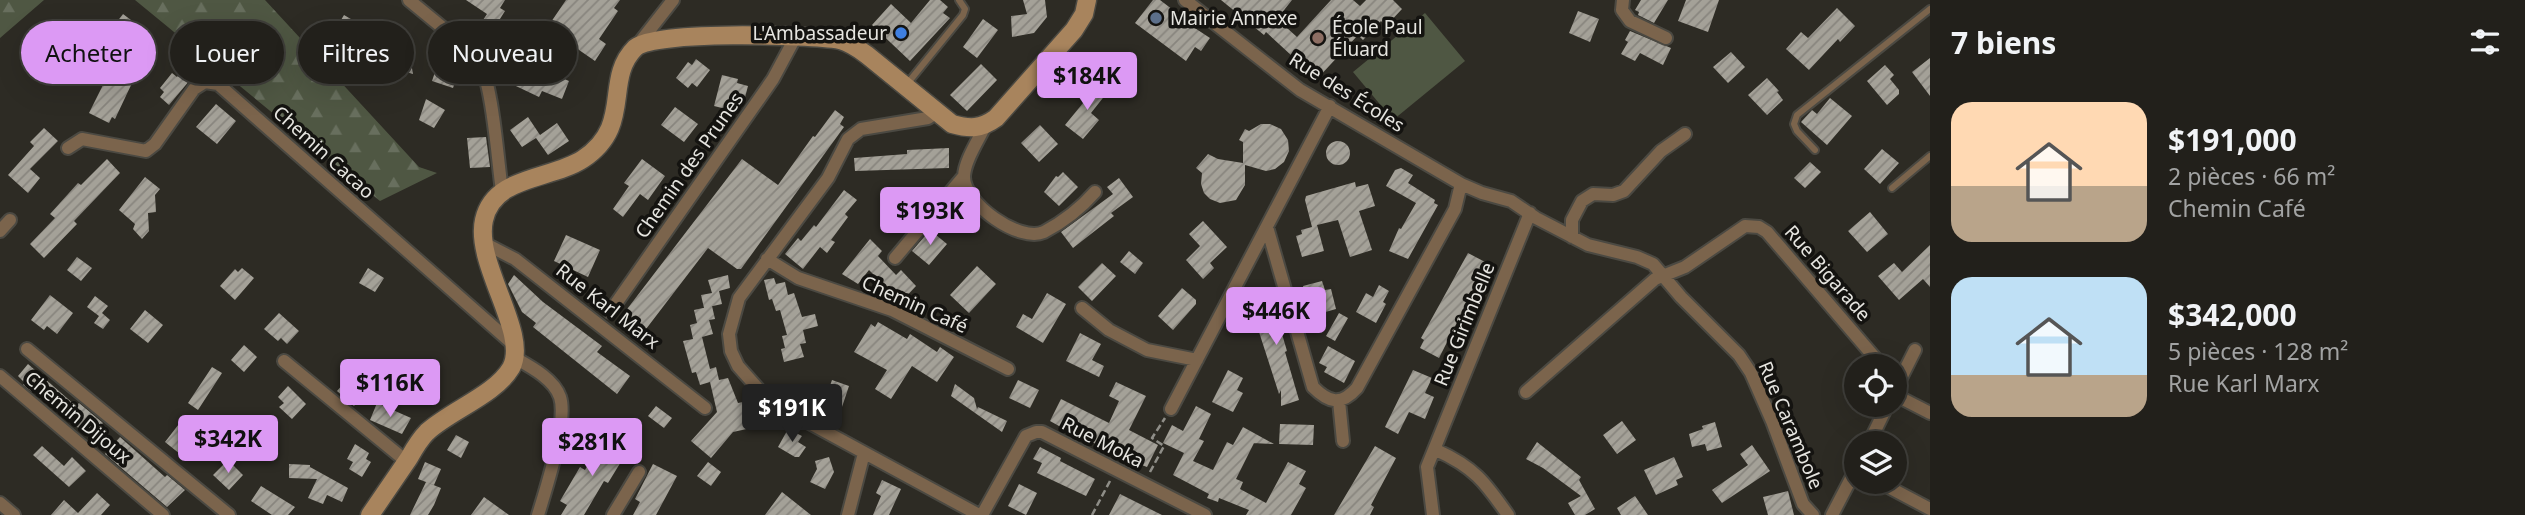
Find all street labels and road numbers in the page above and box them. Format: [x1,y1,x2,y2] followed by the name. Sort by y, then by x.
[1284,46,1410,138] street label: Rue des Écoles
[629,87,749,243] street label: Chemin des Prunes
[268,100,380,204] street label: Chemin Cacao
[1779,219,1877,327] street label: Rue Bigarade
[551,257,665,355] street label: Rue Karl Marx
[1427,258,1501,390] street label: Rue Girimbelle
[858,269,972,339] street label: Chemin Café
[1752,357,1830,493] street label: Rue Carambole
[20,365,136,469] street label: Chemin Dijoux
[1058,410,1148,474] street label: Rue Moka

